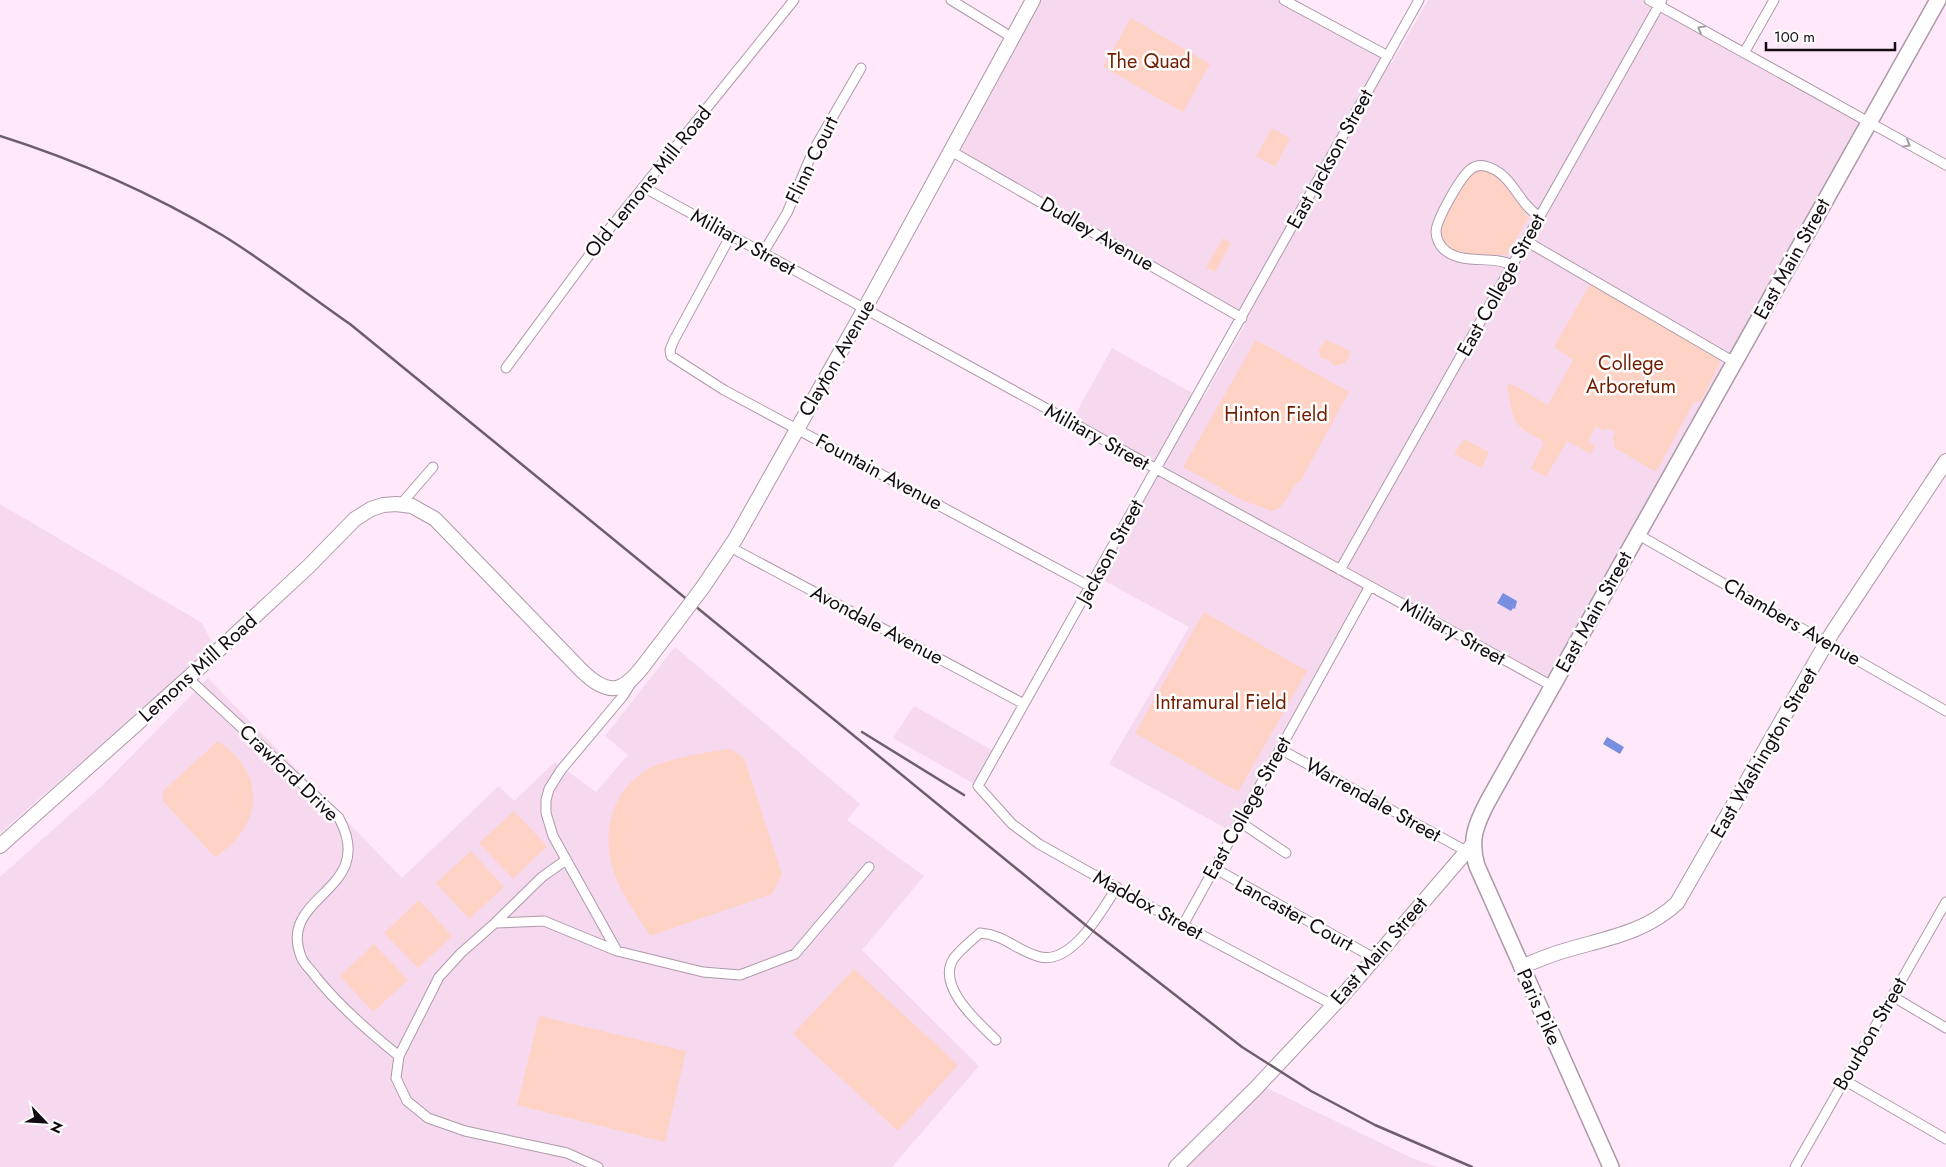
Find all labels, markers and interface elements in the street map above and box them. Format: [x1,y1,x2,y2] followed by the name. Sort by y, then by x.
[1766,20,1895,52] scale bar
[1698,26,1707,36] one-way arrow
[1774,26,1815,48] text: 100 m
[1107,47,1191,76] park label: The Quad
[1280,84,1380,234] street label: East Jackson Street
[578,100,718,264] street label: Old Lemons Mill Road
[778,111,846,208] street label: Flinn Court
[1902,137,1911,147] one-way arrow
[1035,190,1159,278] street label: Dudley Avenue
[1747,193,1837,325] street label: East Main Street
[685,201,801,283] street label: Military Street
[1450,208,1552,362] street label: East College Street
[792,294,882,422] street label: Clayton Avenue
[1586,349,1676,401] park label: College Arboretum
[1039,396,1155,478] street label: Military Street
[1224,400,1328,429] park label: Hinton Field
[810,426,948,518] street label: Fountain Avenue
[1068,494,1151,612] street label: Jackson Street
[1549,546,1639,678] street label: East Main Street
[1718,571,1866,673] street label: Chambers Avenue
[806,578,948,672] street label: Avondale Avenue
[1395,591,1511,673] street label: Military Street
[133,607,263,729] street label: Lemons Mill Road
[1703,662,1825,844] street label: East Washington Street
[1155,688,1287,717] park label: Intramural Field
[233,718,345,828] street label: Crawford Drive
[1196,731,1298,885] street label: East College Street
[1300,751,1446,849] street label: Warrendale Street
[1088,863,1208,947] street label: Maddox Street
[1230,870,1359,959] street label: Lancaster Court
[1324,891,1434,1011] street label: East Main Street
[1509,964,1569,1050] street label: Paris Pike
[1826,972,1914,1096] street label: Bourbon Street
[20,1097,70,1147] north arrow
[45,1118,68,1137] text: N

